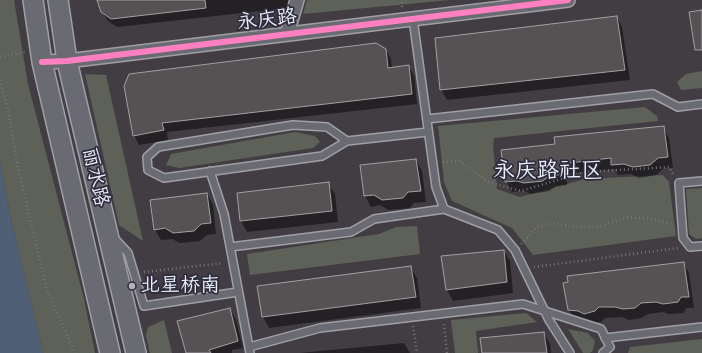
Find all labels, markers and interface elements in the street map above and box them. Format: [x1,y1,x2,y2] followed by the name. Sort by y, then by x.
[236,4,298,36] street label: 永庆路
[77,145,113,209] street label: 丽水路
[493,158,603,184] district label: 永庆路社区
[140,274,220,298] place label: 北星桥南
[127,281,137,291] marker: 北星桥南

